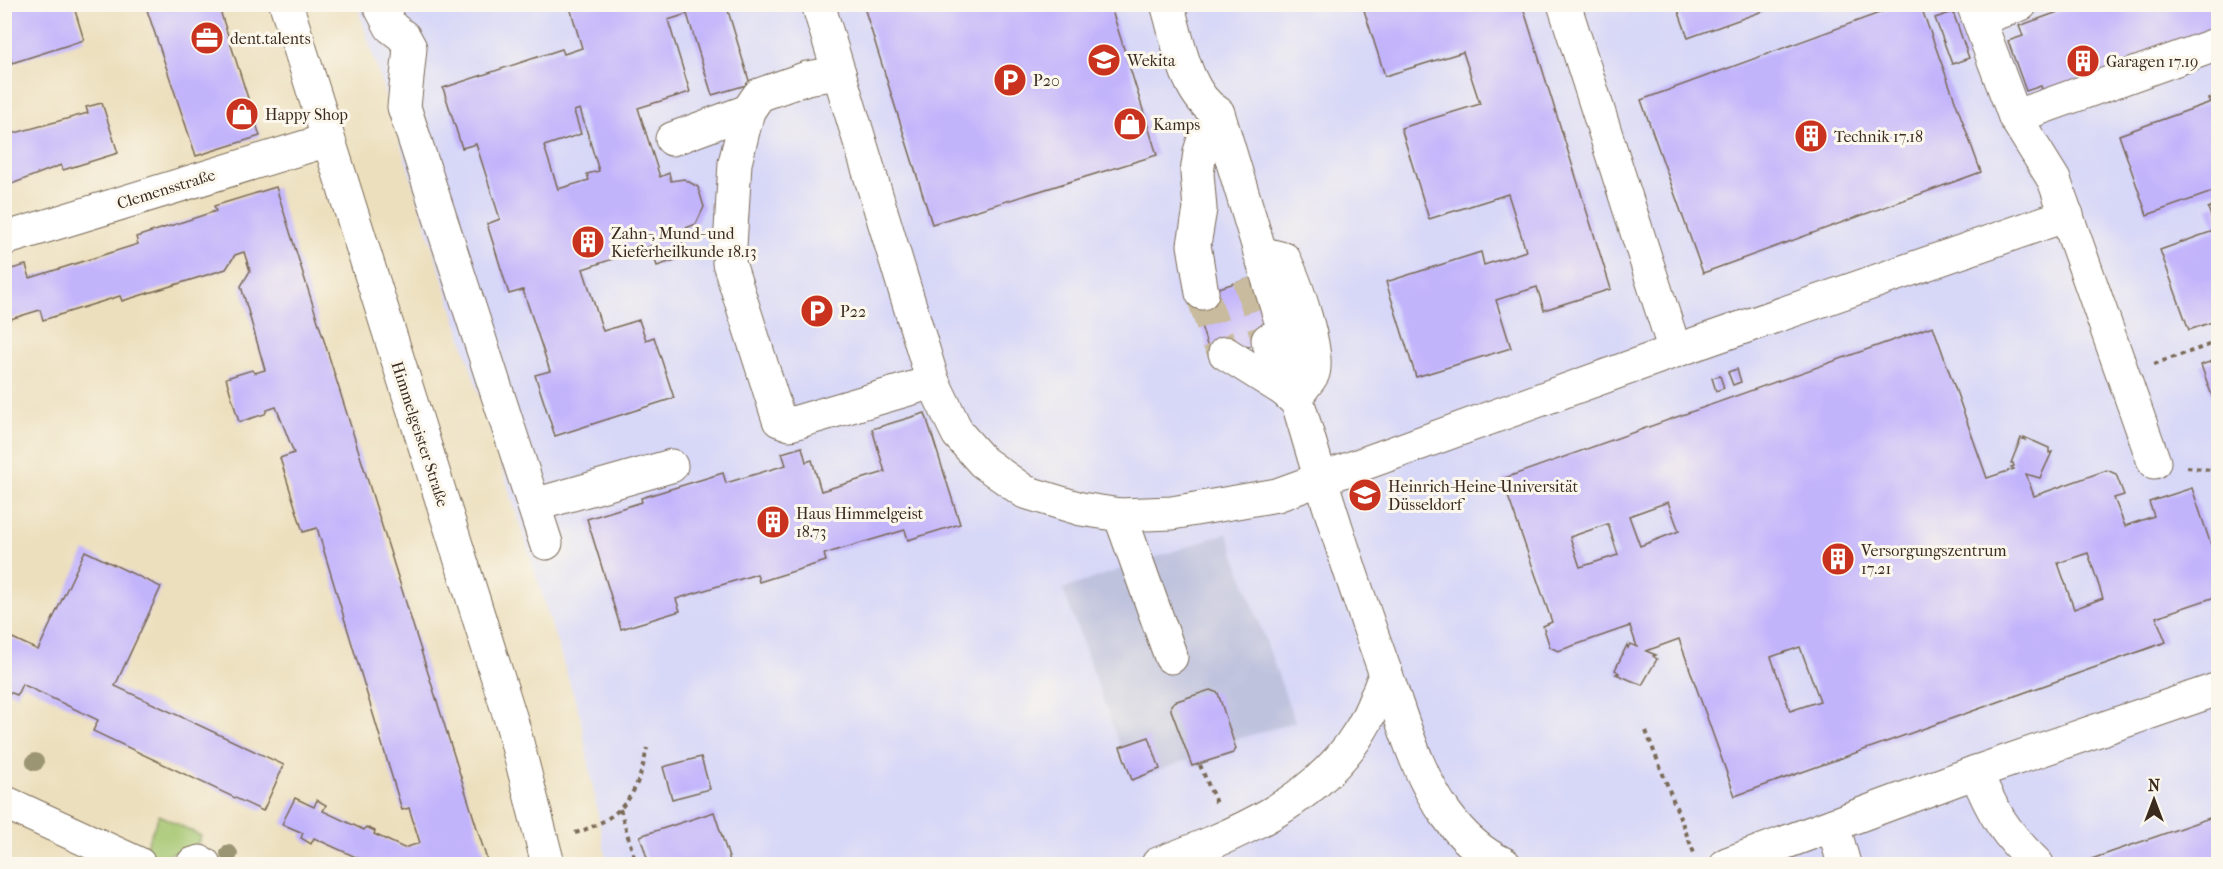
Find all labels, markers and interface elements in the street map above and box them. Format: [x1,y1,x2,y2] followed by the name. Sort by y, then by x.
[189,20,225,56] office icon: dent.talents
[230,29,311,48] place label: dent.talents
[1086,42,1122,78] school or university icon: Wekita
[2065,43,2101,79] building icon: Garagen 17.19
[1126,51,1176,70] place label: Wekita
[2106,52,2198,71] place label: Garagen 17.19
[992,62,1028,98] parking icon: P20
[1033,71,1060,90] place label: P20
[224,96,260,132] shop icon: Happy Shop
[265,105,348,124] place label: Happy Shop
[1112,106,1148,142] shop icon: Kamps
[1153,115,1200,134] place label: Kamps
[1793,118,1829,154] building icon: Technik 17.18
[1834,127,1923,146] place label: Technik 17.18
[115,165,218,213] street label: Clemensstraße
[570,224,606,260] building icon: Zahn-, Mund- und Kieferheilkunde 18.13
[611,224,756,261] place label: Zahn-, Mund- und Kieferheilkunde 18.13
[799,293,835,329] parking icon: P22
[840,302,866,321] place label: P22
[387,359,453,509] street label: Himmelgeister Straße
[1347,477,1383,513] school or university icon: Heinrich-Heine-Universität Düsseldorf
[1388,477,1579,514] place label: Heinrich-Heine-Universität Düsseldorf
[755,504,791,540] building icon: Haus Himmelgeist 18.73
[796,504,924,541] place label: Haus Himmelgeist 18.73
[1820,541,1856,577] building icon: Versorgungszentrum 17.21
[1860,541,2007,578] place label: Versorgungszentrum 17.21
[2124,770,2184,830] north arrow
[2148,776,2161,795] text: N

